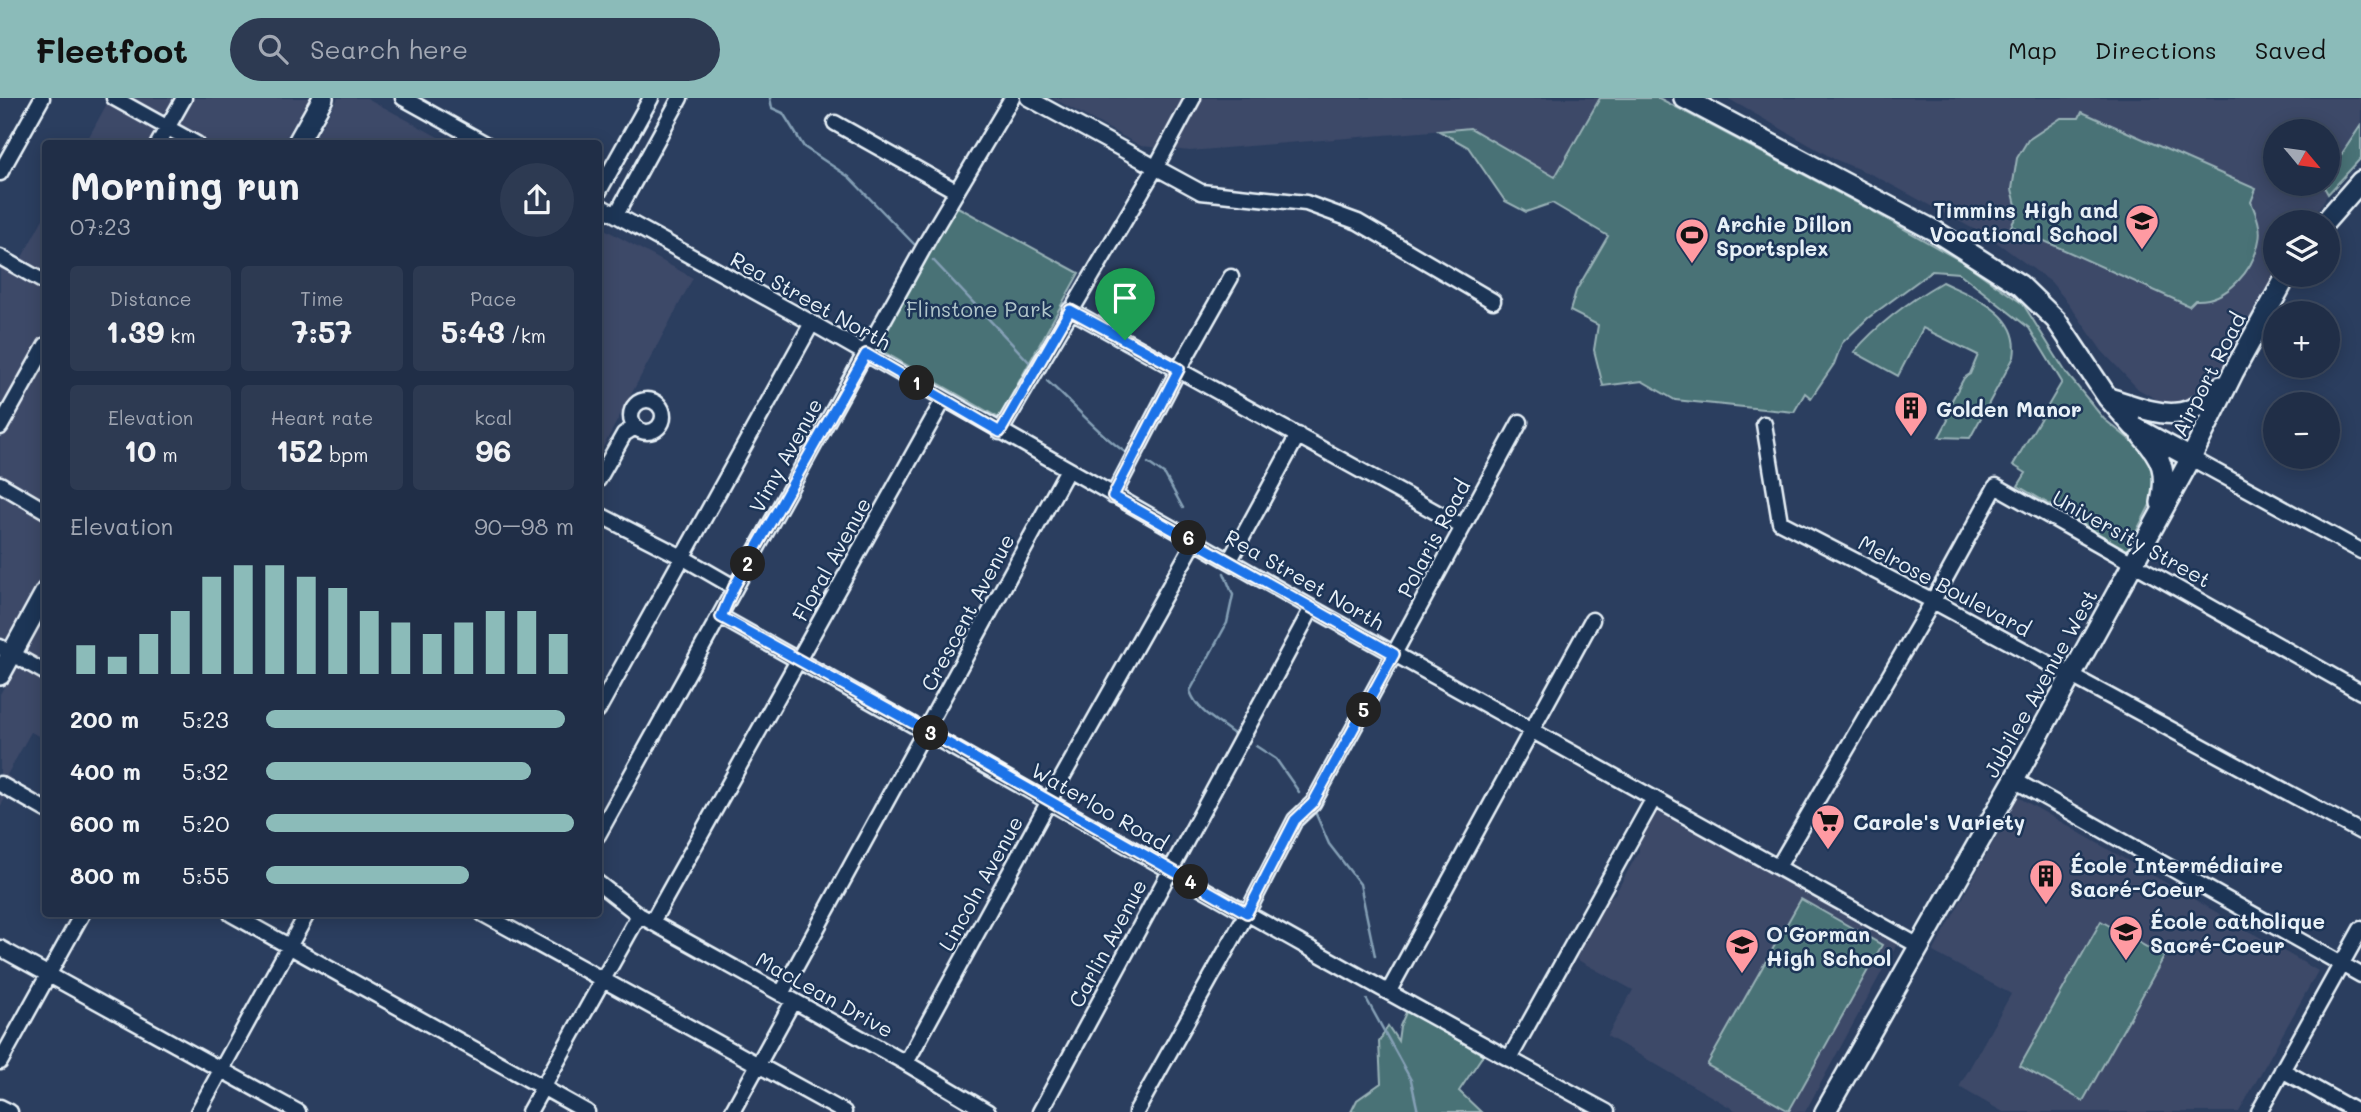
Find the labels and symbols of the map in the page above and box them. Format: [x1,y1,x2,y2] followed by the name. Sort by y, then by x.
[2263,119,2340,196] north arrow
[1929,196,2118,247] place label: Timmins High and Vocational School
[2123,202,2161,251] school or university icon: Timmins High and Vocational School
[1716,210,1852,261] place label: Archie Dillon Sportsplex
[1673,216,1711,265] sports icon: Archie Dillon Sportsplex
[726,245,896,355] street label: Rea Street North
[1095,268,1155,340] pin
[906,295,1052,322] park label: Flinstone Park
[2165,307,2251,441] street label: Airport Road
[900,366,934,400] pin: 1
[1892,389,1930,438] building icon: Golden Manor
[742,393,828,517] street label: Vimy Avenue
[1936,395,2082,422] place label: Golden Manor
[1391,474,1475,602] street label: Polaris Road
[2048,483,2216,593] street label: University Street
[786,492,876,626] street label: Floral Avenue
[1172,520,1206,556] pin: 6
[1221,522,1389,636] street label: Rea Street North
[1854,528,2036,642] street label: Melrose Boulevard
[914,529,1020,695] street label: Crescent Avenue
[730,546,766,582] pin: 2
[1977,584,2103,782] street label: Jubilee Avenue West
[1346,692,1382,728] pin: 5
[914,716,948,750] pin: 3
[1027,756,1173,856] street label: Waterloo Road
[1809,802,1847,851] supermarket icon: Carole's Variety
[1853,808,2025,836] place label: Carole's Variety
[932,811,1028,955] street label: Lincoln Avenue
[2070,851,2283,902] place label: École Intermédiaire Sacré-Coeur
[2027,857,2065,906] building icon: École Intermédiaire Sacré-Coeur
[1174,864,1208,900] pin: 4
[1062,874,1152,1012] street label: Carlin Avenue
[2150,907,2325,958] place label: École catholique Sacré-Coeur
[2107,913,2145,962] school or university icon: École catholique Sacré-Coeur
[1766,920,1891,971] place label: O'Gorman High School
[1723,926,1761,975] school or university icon: O'Gorman High School
[751,945,899,1043] street label: MacLean Drive

